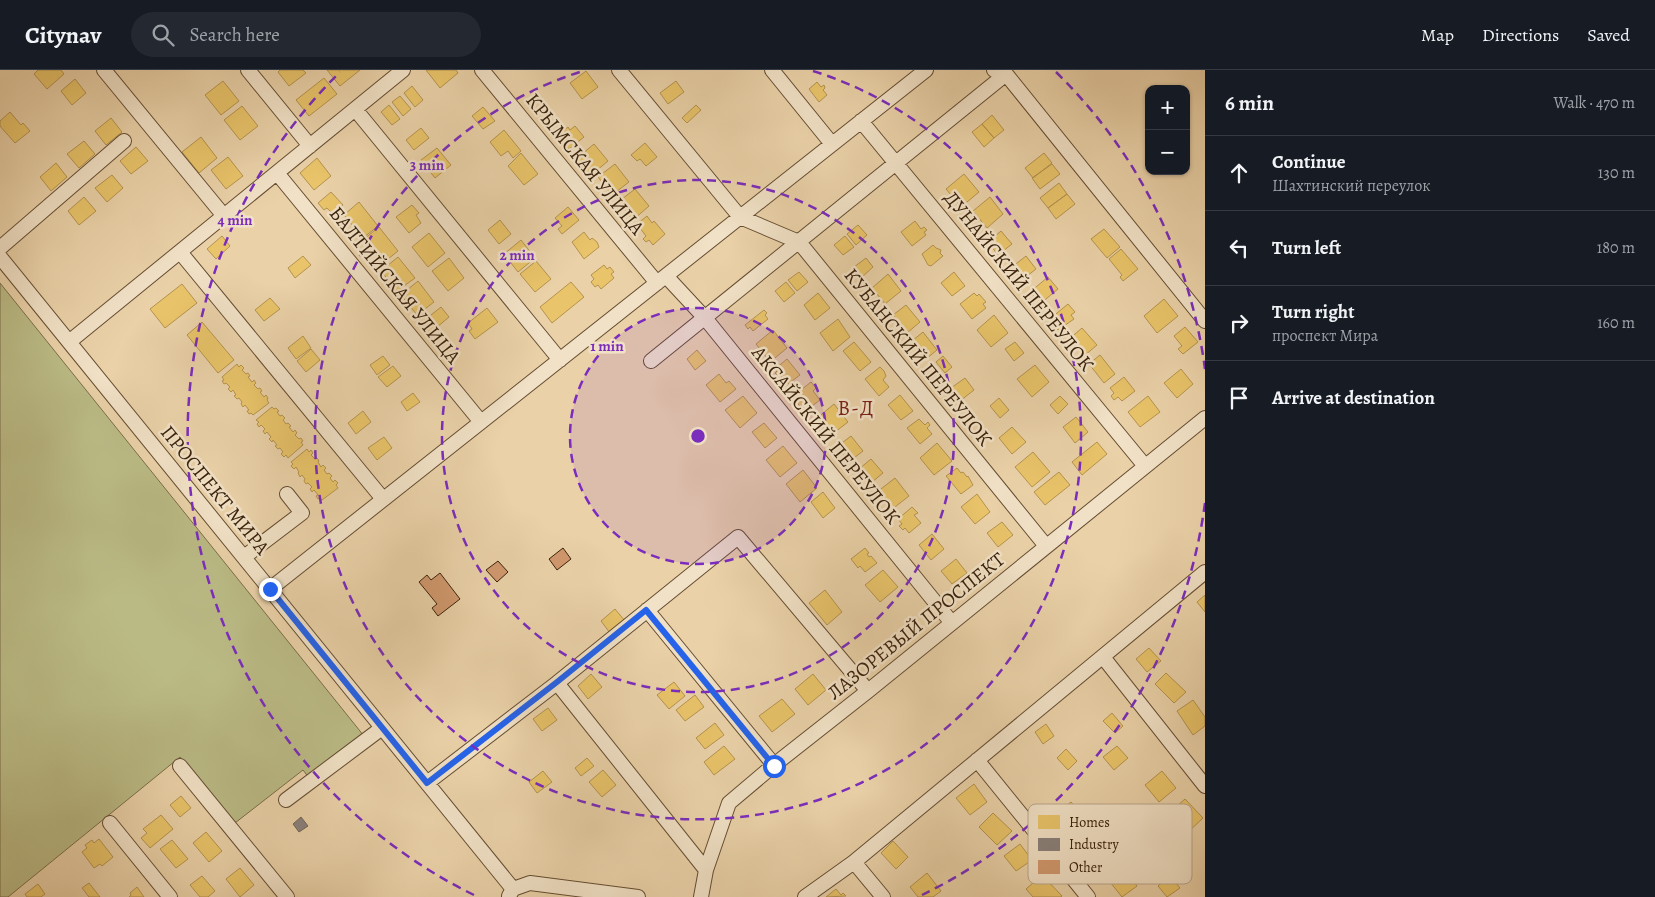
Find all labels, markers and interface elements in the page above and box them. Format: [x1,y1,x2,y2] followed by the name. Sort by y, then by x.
[131,12,481,57] search box
[25,19,101,51] text: Citynav
[149,21,177,49] icon: search
[189,22,280,48] text: Search here
[1421,23,1454,47] text: Map
[1482,23,1559,47] text: Directions
[1587,23,1630,47] text: Saved
[1145,85,1190,175] map controls
[1145,85,1190,130] button: +
[519,88,651,241] street label: КРЫМСКАЯ УЛИЦА
[1225,89,1274,117] text: 6 min
[1554,92,1635,114] text: Walk · 470 m
[1145,130,1190,175] button: −
[1272,149,1346,175] text: Continue
[410,155,445,175] text: 3 min
[1225,159,1253,187] icon: ahead
[1598,162,1635,184] text: 130 m
[1272,175,1431,197] text: Шахтинский переулок
[938,185,1100,377] street label: ДУНАЙСКИЙ ПЕРЕУЛОК
[323,201,467,370] street label: БАЛТИЙСКАЯ УЛИЦА
[217,210,253,230] text: 4 min
[1225,234,1253,262] icon: left
[1272,235,1341,261] text: Turn left
[1597,237,1635,259] text: 180 m
[499,245,535,265] text: 2 min
[838,262,998,452] street label: КУБАНСКИЙ ПЕРЕУЛОК
[1272,299,1354,325] text: Turn right
[1225,309,1253,337] icon: right
[1597,312,1635,334] text: 160 m
[1272,325,1378,347] text: проспект Мира
[590,336,624,356] text: 1 min
[745,339,906,530] street label: АКСАЙСКИЙ ПЕРЕУЛОК
[1225,384,1253,412] icon: arrive
[1272,385,1435,411] text: Arrive at destination
[838,394,874,422] district label: В-Д
[154,420,276,561] street label: ПРОСПЕКТ МИРА
[689,427,707,445] centre of rings
[822,546,1010,706] street label: ЛАЗОРЕВЫЙ ПРОСПЕКТ
[259,578,282,601] route end
[763,755,786,778] route start
[1028,804,1192,884] legend
[1069,813,1110,832] text: Homes
[1069,835,1119,854] text: Industry
[1069,858,1103,877] text: Other

